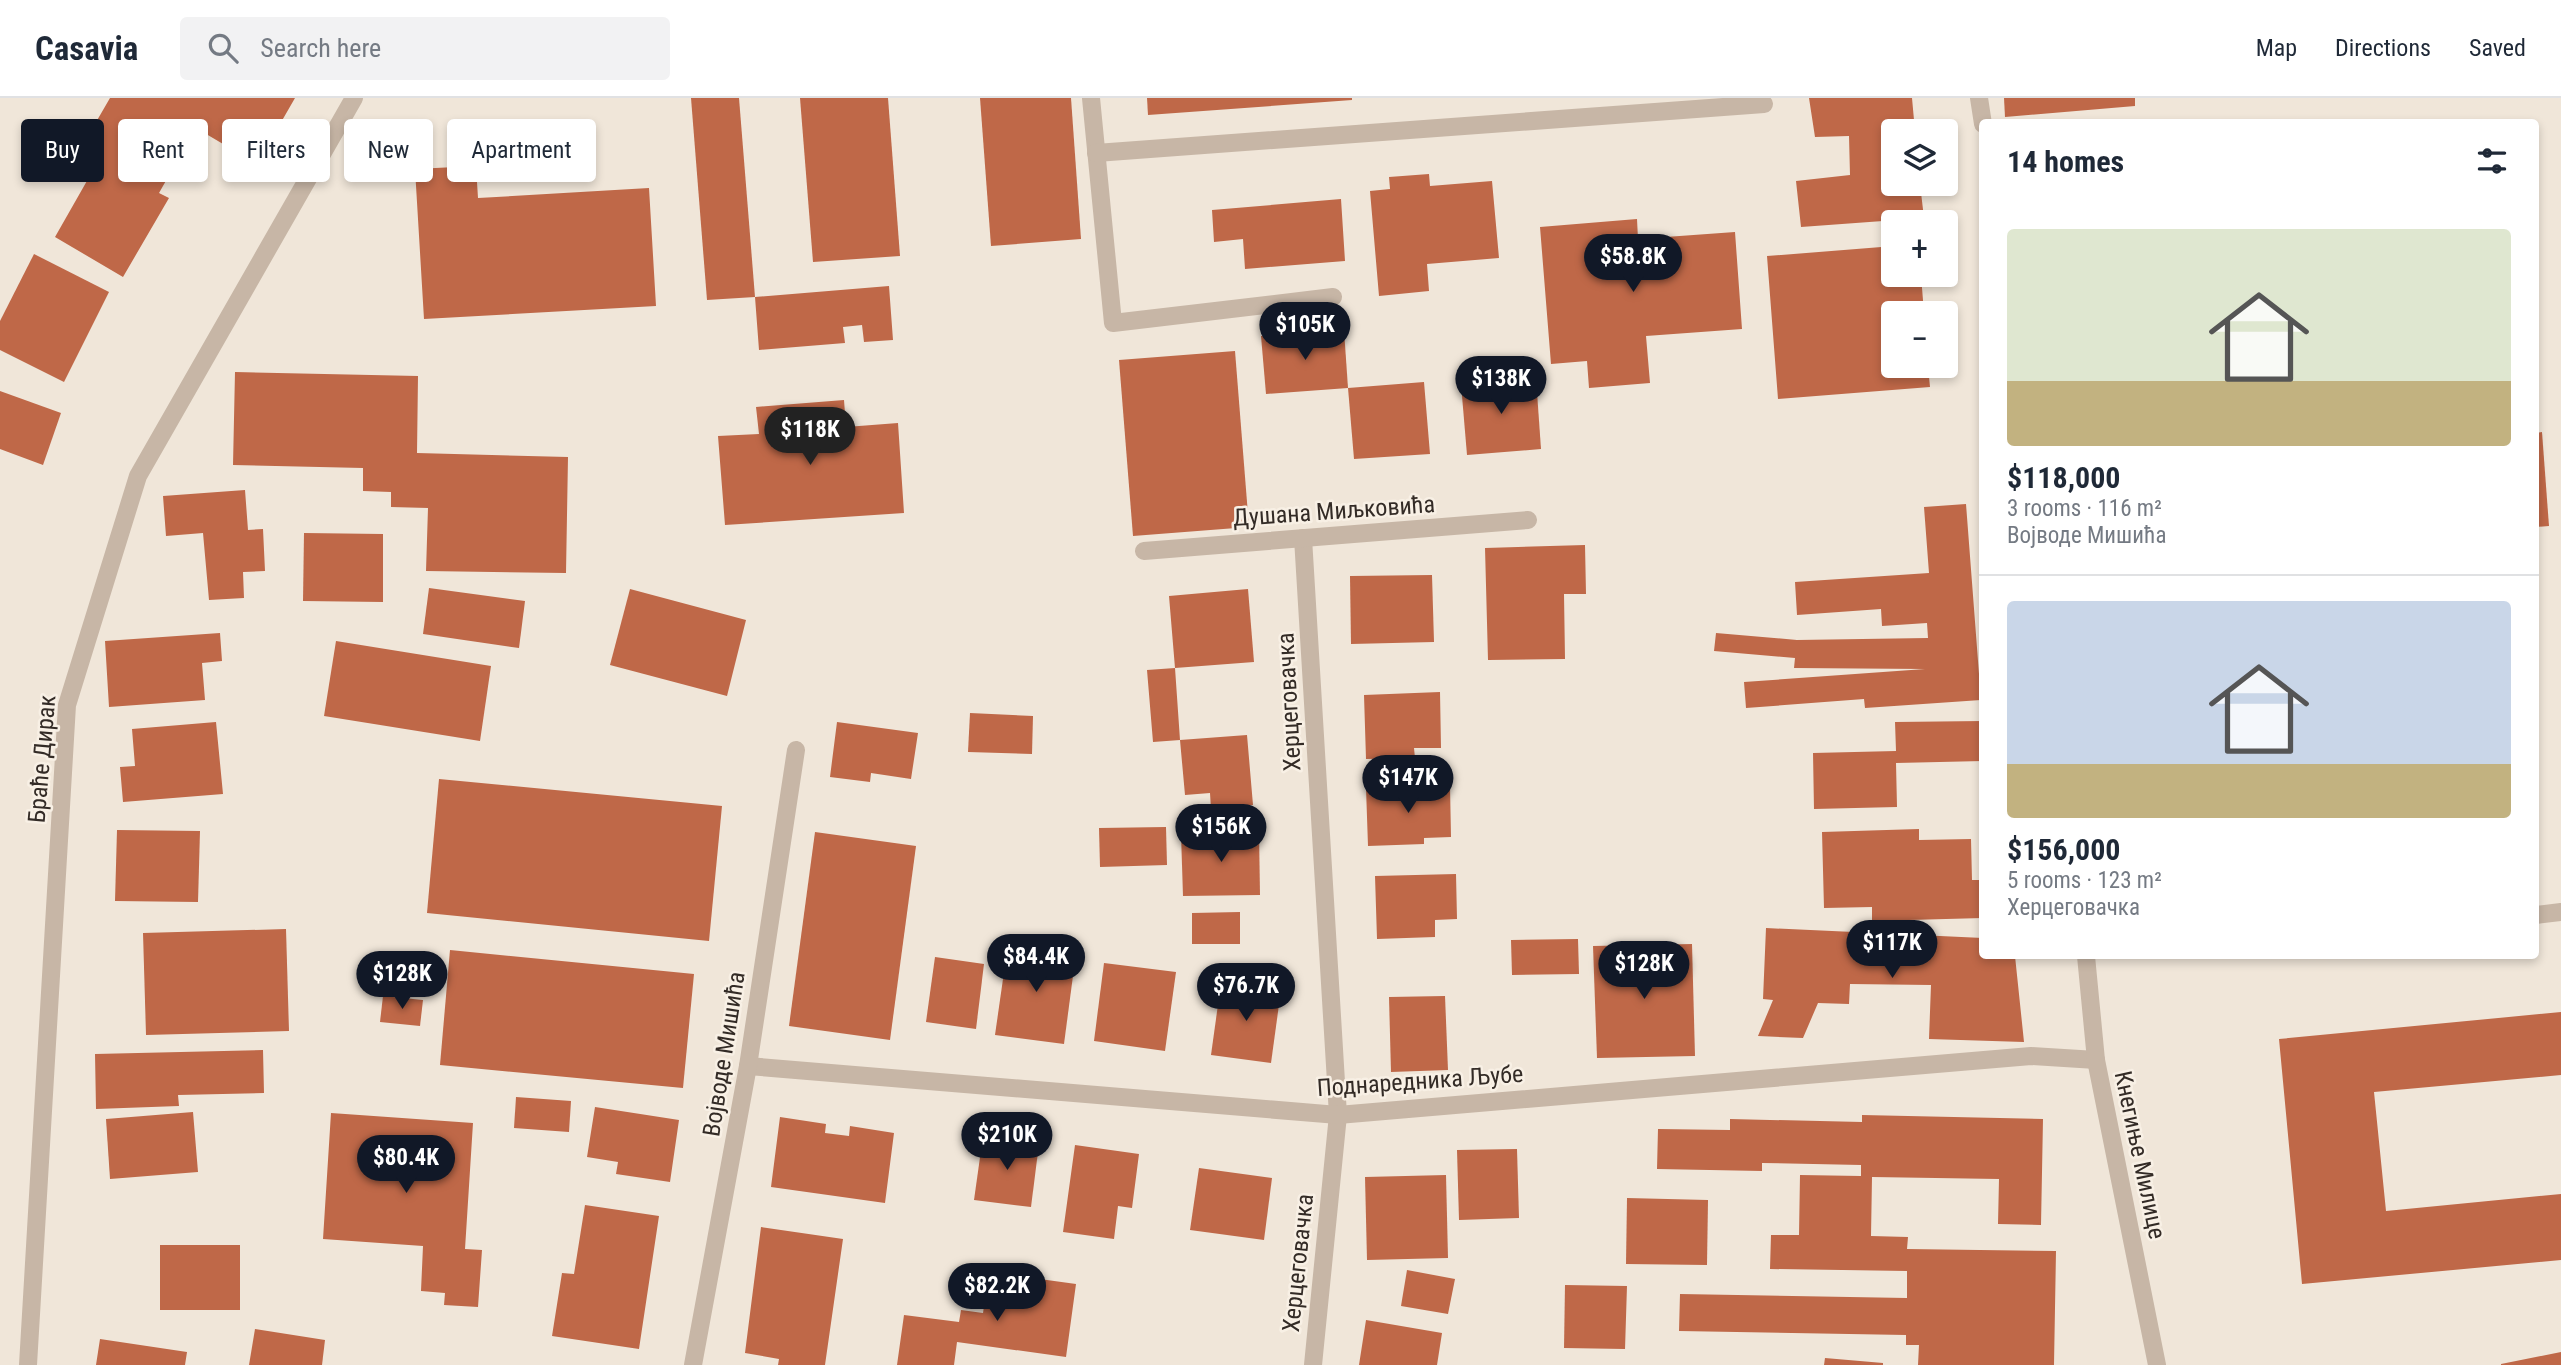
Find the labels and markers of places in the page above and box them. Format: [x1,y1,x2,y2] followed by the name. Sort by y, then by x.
[1576,234,1690,294] pin: $58.8K
[1256,302,1354,362] pin: $105K
[1452,356,1550,416] pin: $138K
[761,408,859,467] pin: $118K
[1359,756,1457,815] pin: $147K
[1172,804,1270,864] pin: $156K
[1843,920,1941,980] pin: $117K
[979,934,1093,994] pin: $84.4K
[1595,942,1693,1001] pin: $128K
[353,951,451,1011] pin: $128K
[1189,964,1303,1023] pin: $76.7K
[958,1112,1056,1172] pin: $210K
[349,1136,463,1195] pin: $80.4K
[940,1264,1054,1323] pin: $82.2K

